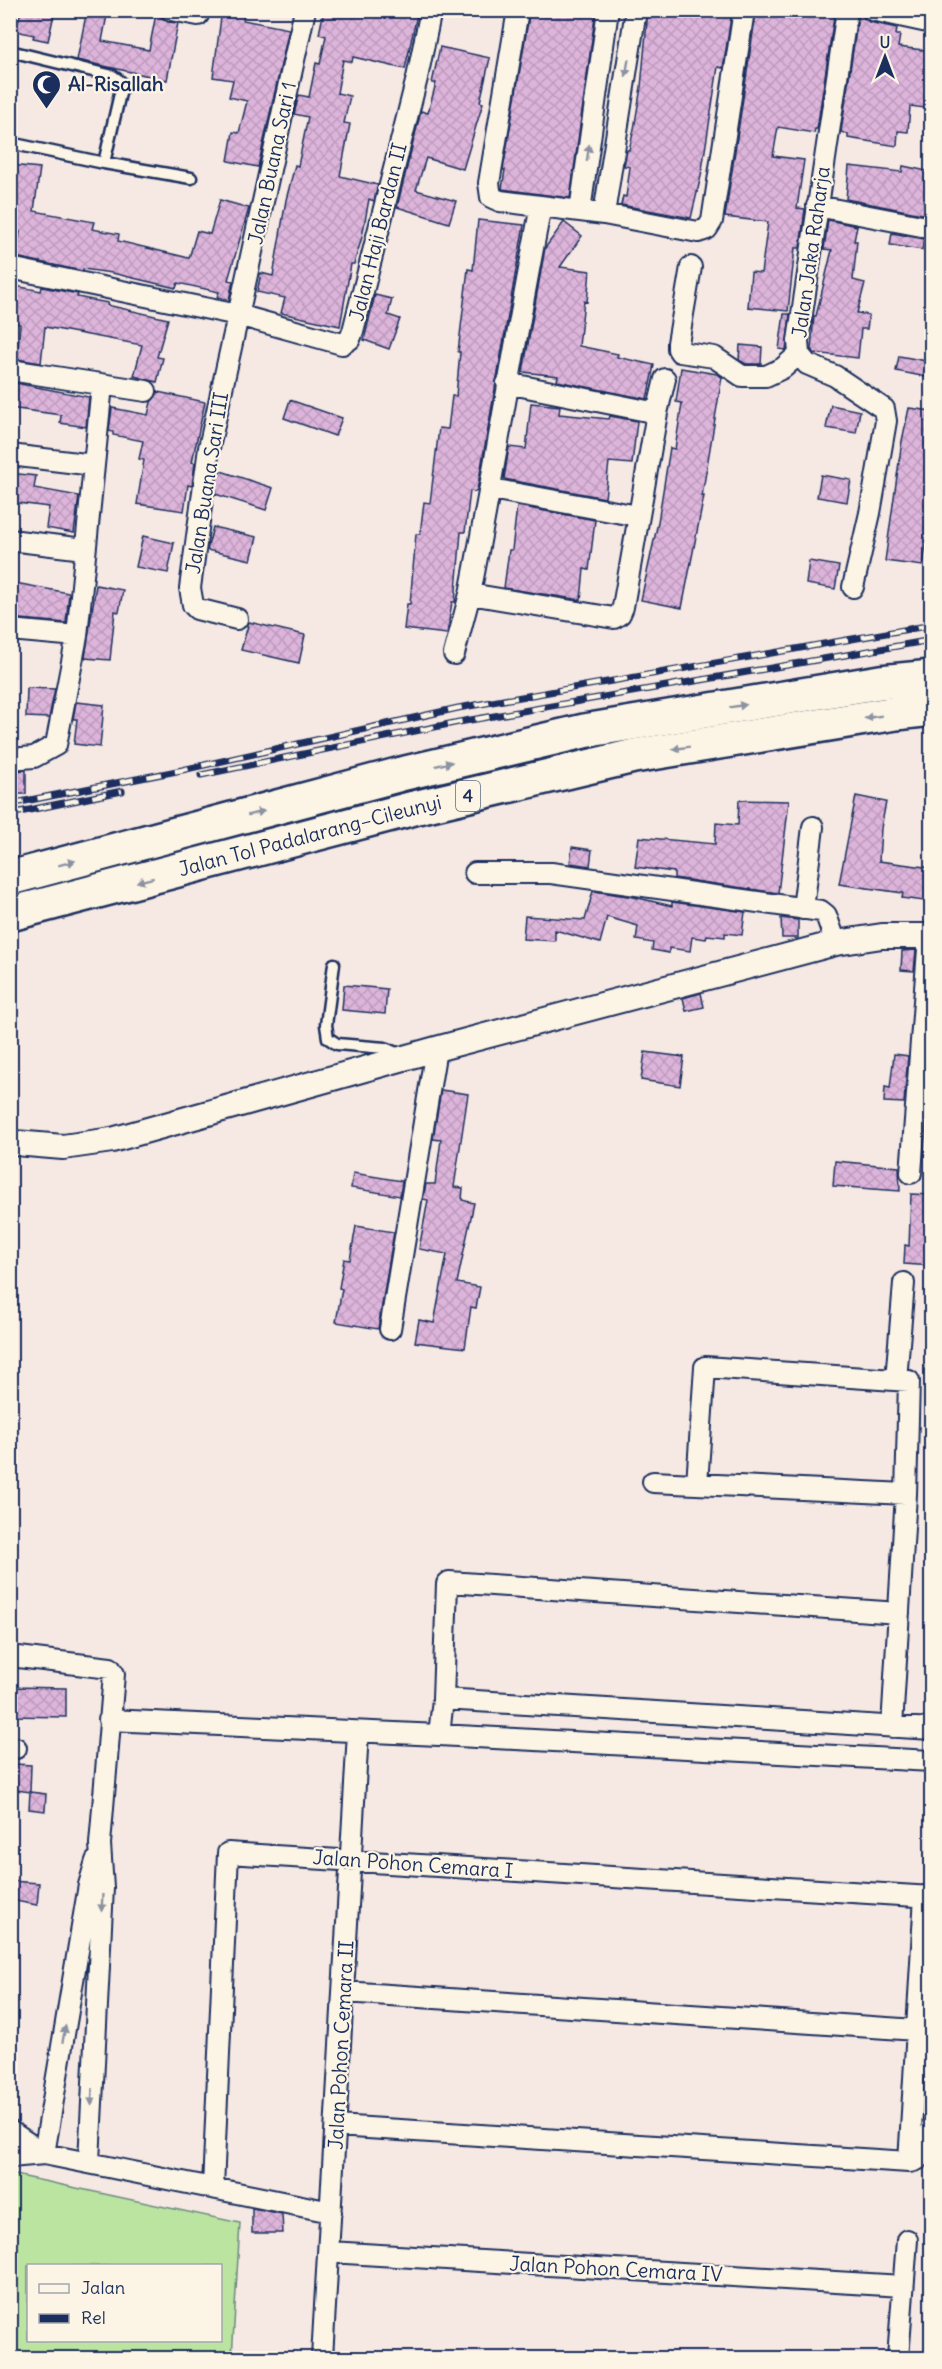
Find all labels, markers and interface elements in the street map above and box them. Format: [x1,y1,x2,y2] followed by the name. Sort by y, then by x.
[855,27,915,87] north arrow
[880,32,890,52] text: U
[623,59,632,78] one-way arrow
[31,68,63,110] mosque icon: Al-Risallah
[68,71,164,96] place label: Al-Risallah
[242,79,301,246] street label: Jalan Buana Sari 1
[343,140,412,324] street label: Jalan Haji Bardan II
[583,143,592,162] one-way arrow
[786,165,835,339] street label: Jalan Jaka Raharja
[180,390,233,576] street label: Jalan Buana Sari III
[729,701,748,710] one-way arrow
[864,713,883,722] one-way arrow
[671,744,690,753] one-way arrow
[435,759,453,769] one-way arrow
[456,781,480,811] road number: 4
[176,789,444,881] street label: Jalan Tol Padalarang–Cileunyi
[246,808,265,818] one-way arrow
[58,858,76,868] one-way arrow
[136,875,154,885] one-way arrow
[312,1844,514,1883] street label: Jalan Pohon Cemara I
[98,1893,107,1912] one-way arrow
[323,1940,358,2150] street label: Jalan Pohon Cemara II
[60,2024,69,2043] one-way arrow
[88,2088,97,2107] one-way arrow
[509,2250,723,2287] street label: Jalan Pohon Cemara IV
[27,2264,222,2342] legend
[81,2276,125,2299] text: Jalan
[81,2306,106,2329] text: Rel

